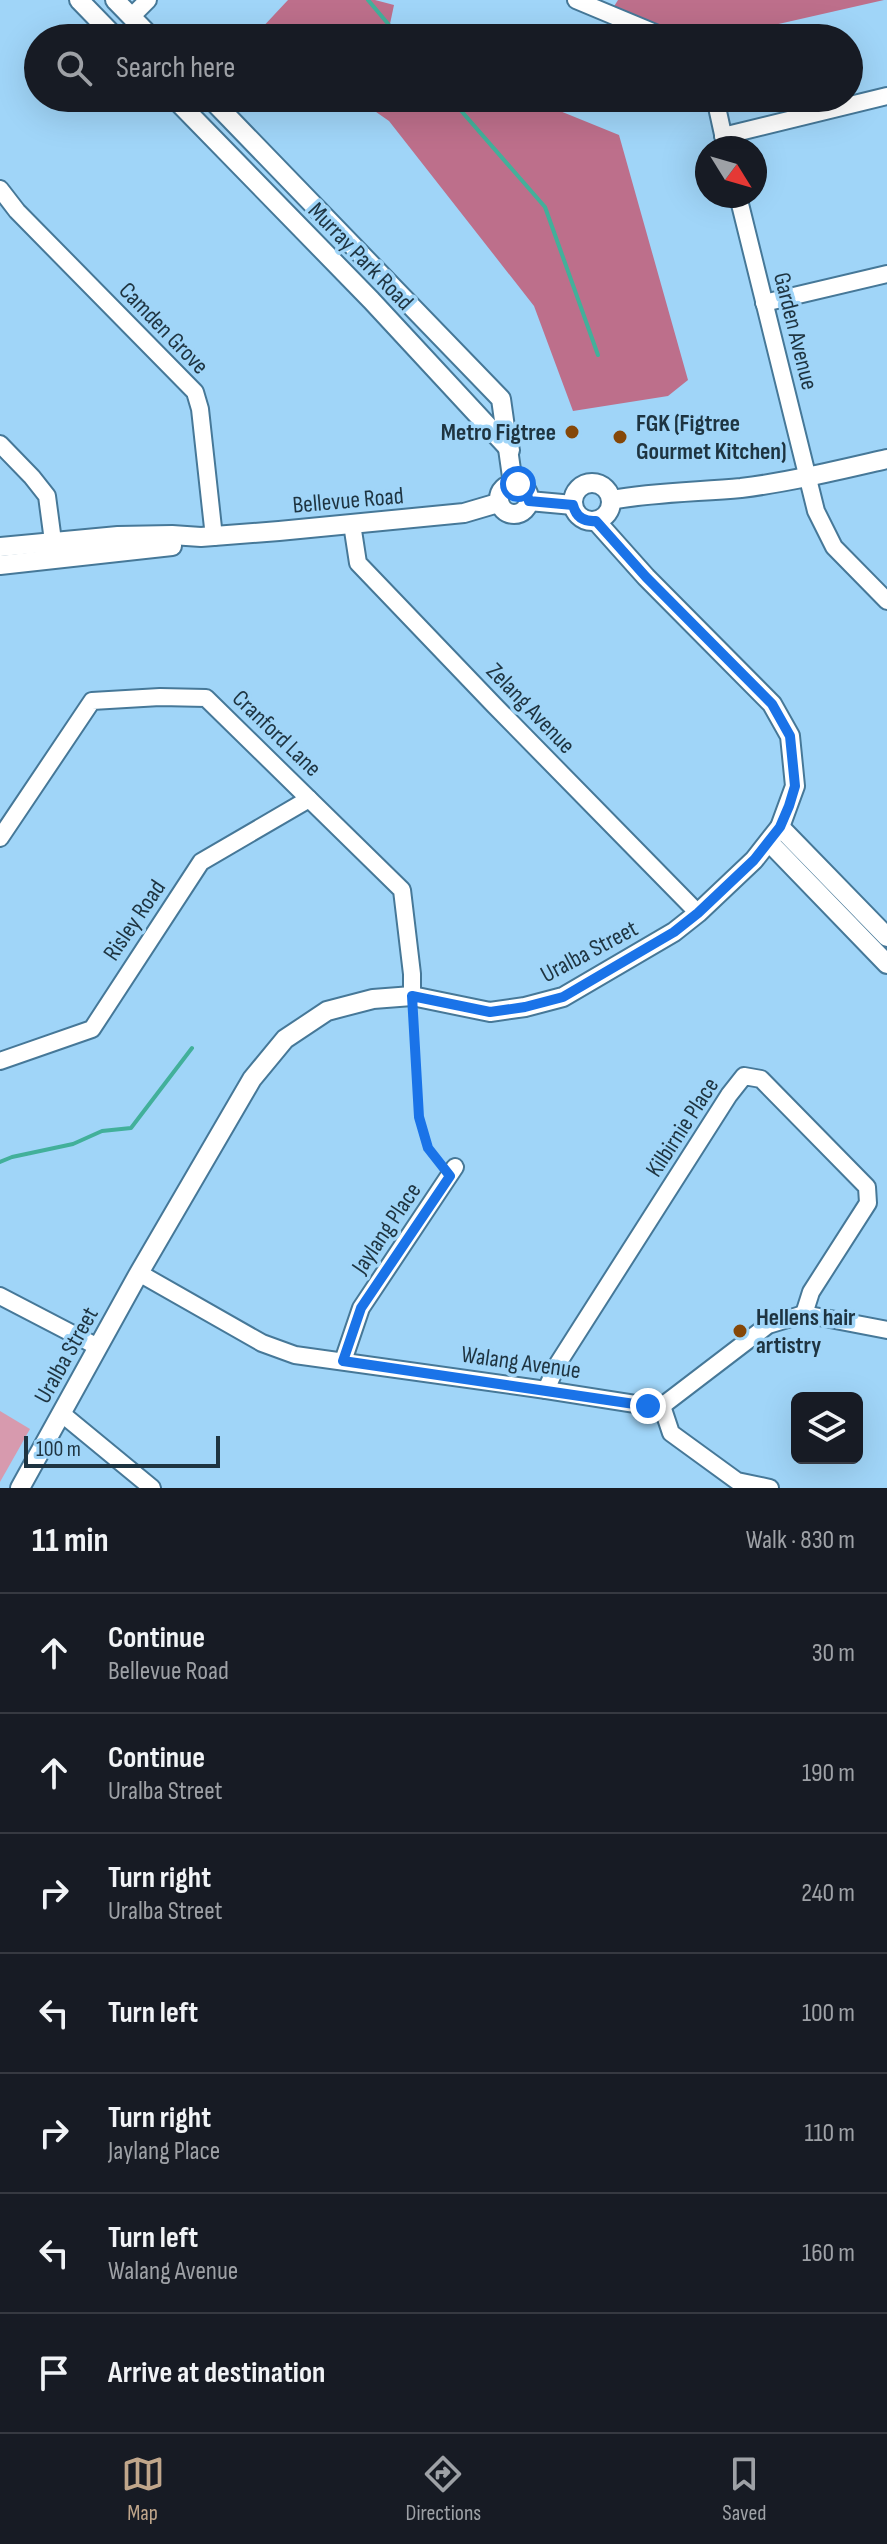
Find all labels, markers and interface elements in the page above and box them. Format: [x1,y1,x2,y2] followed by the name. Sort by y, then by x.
[24,24,863,112] search box
[52,46,96,90] icon: search
[116,50,235,86] text: Search here
[695,136,767,208] north arrow
[302,196,419,316] street label: Murray Park Road
[767,269,824,393] street label: Garden Avenue
[113,276,215,380] street label: Camden Grove
[636,409,787,466] place label: FGK (Figtree Gourmet Kitchen)
[441,418,556,447] place label: Metro Figtree
[563,423,581,441] marker: Metro Figtree
[611,428,629,446] marker: FGK (Figtree Gourmet Kitchen)
[500,466,536,502] route start
[291,481,405,520] street label: Bellevue Road
[480,657,581,760] street label: Zelang Avenue
[226,684,327,783] street label: Cranford Lane
[97,874,172,966] street label: Risley Road
[536,914,643,989] street label: Uralba Street
[640,1072,725,1182] street label: Kilbirnie Place
[345,1177,427,1280] street label: Jaylang Place
[28,1302,105,1409] street label: Uralba Street
[756,1303,856,1360] place label: Hellens hair artistry
[731,1322,749,1340] marker: Hellens hair artistry
[459,1340,582,1385] street label: Walang Avenue
[630,1388,666,1424] route end
[791,1392,863,1464] map controls
[791,1392,863,1464] button: layers
[24,1432,220,1468] scale bar
[36,1436,81,1463] text: 100 m
[32,1520,109,1561] text: 11 min
[746,1525,855,1556] text: Walk · 830 m
[108,1620,205,1656] text: Continue
[32,1631,76,1675] icon: ahead
[812,1638,855,1669] text: 30 m
[108,1656,229,1687] text: Bellevue Road
[108,1740,205,1776] text: Continue
[32,1751,76,1795] icon: ahead
[802,1758,855,1789] text: 190 m
[108,1776,223,1807] text: Uralba Street
[108,1860,211,1896] text: Turn right
[32,1871,76,1915] icon: right
[801,1878,855,1909] text: 240 m
[108,1896,223,1927] text: Uralba Street
[32,1991,76,2035] icon: left
[108,1995,198,2031] text: Turn left
[802,1998,855,2029] text: 100 m
[108,2100,211,2136] text: Turn right
[32,2111,76,2155] icon: right
[804,2118,855,2149] text: 110 m
[108,2136,220,2167] text: Jaylang Place
[108,2220,198,2256] text: Turn left
[32,2231,76,2275] icon: left
[802,2238,855,2269] text: 160 m
[108,2256,238,2287] text: Walang Avenue
[32,2351,76,2395] icon: arrive
[108,2355,325,2391] text: Arrive at destination
[121,2452,165,2527] tab: Map
[406,2452,481,2527] tab: Directions
[722,2452,766,2527] tab: Saved

